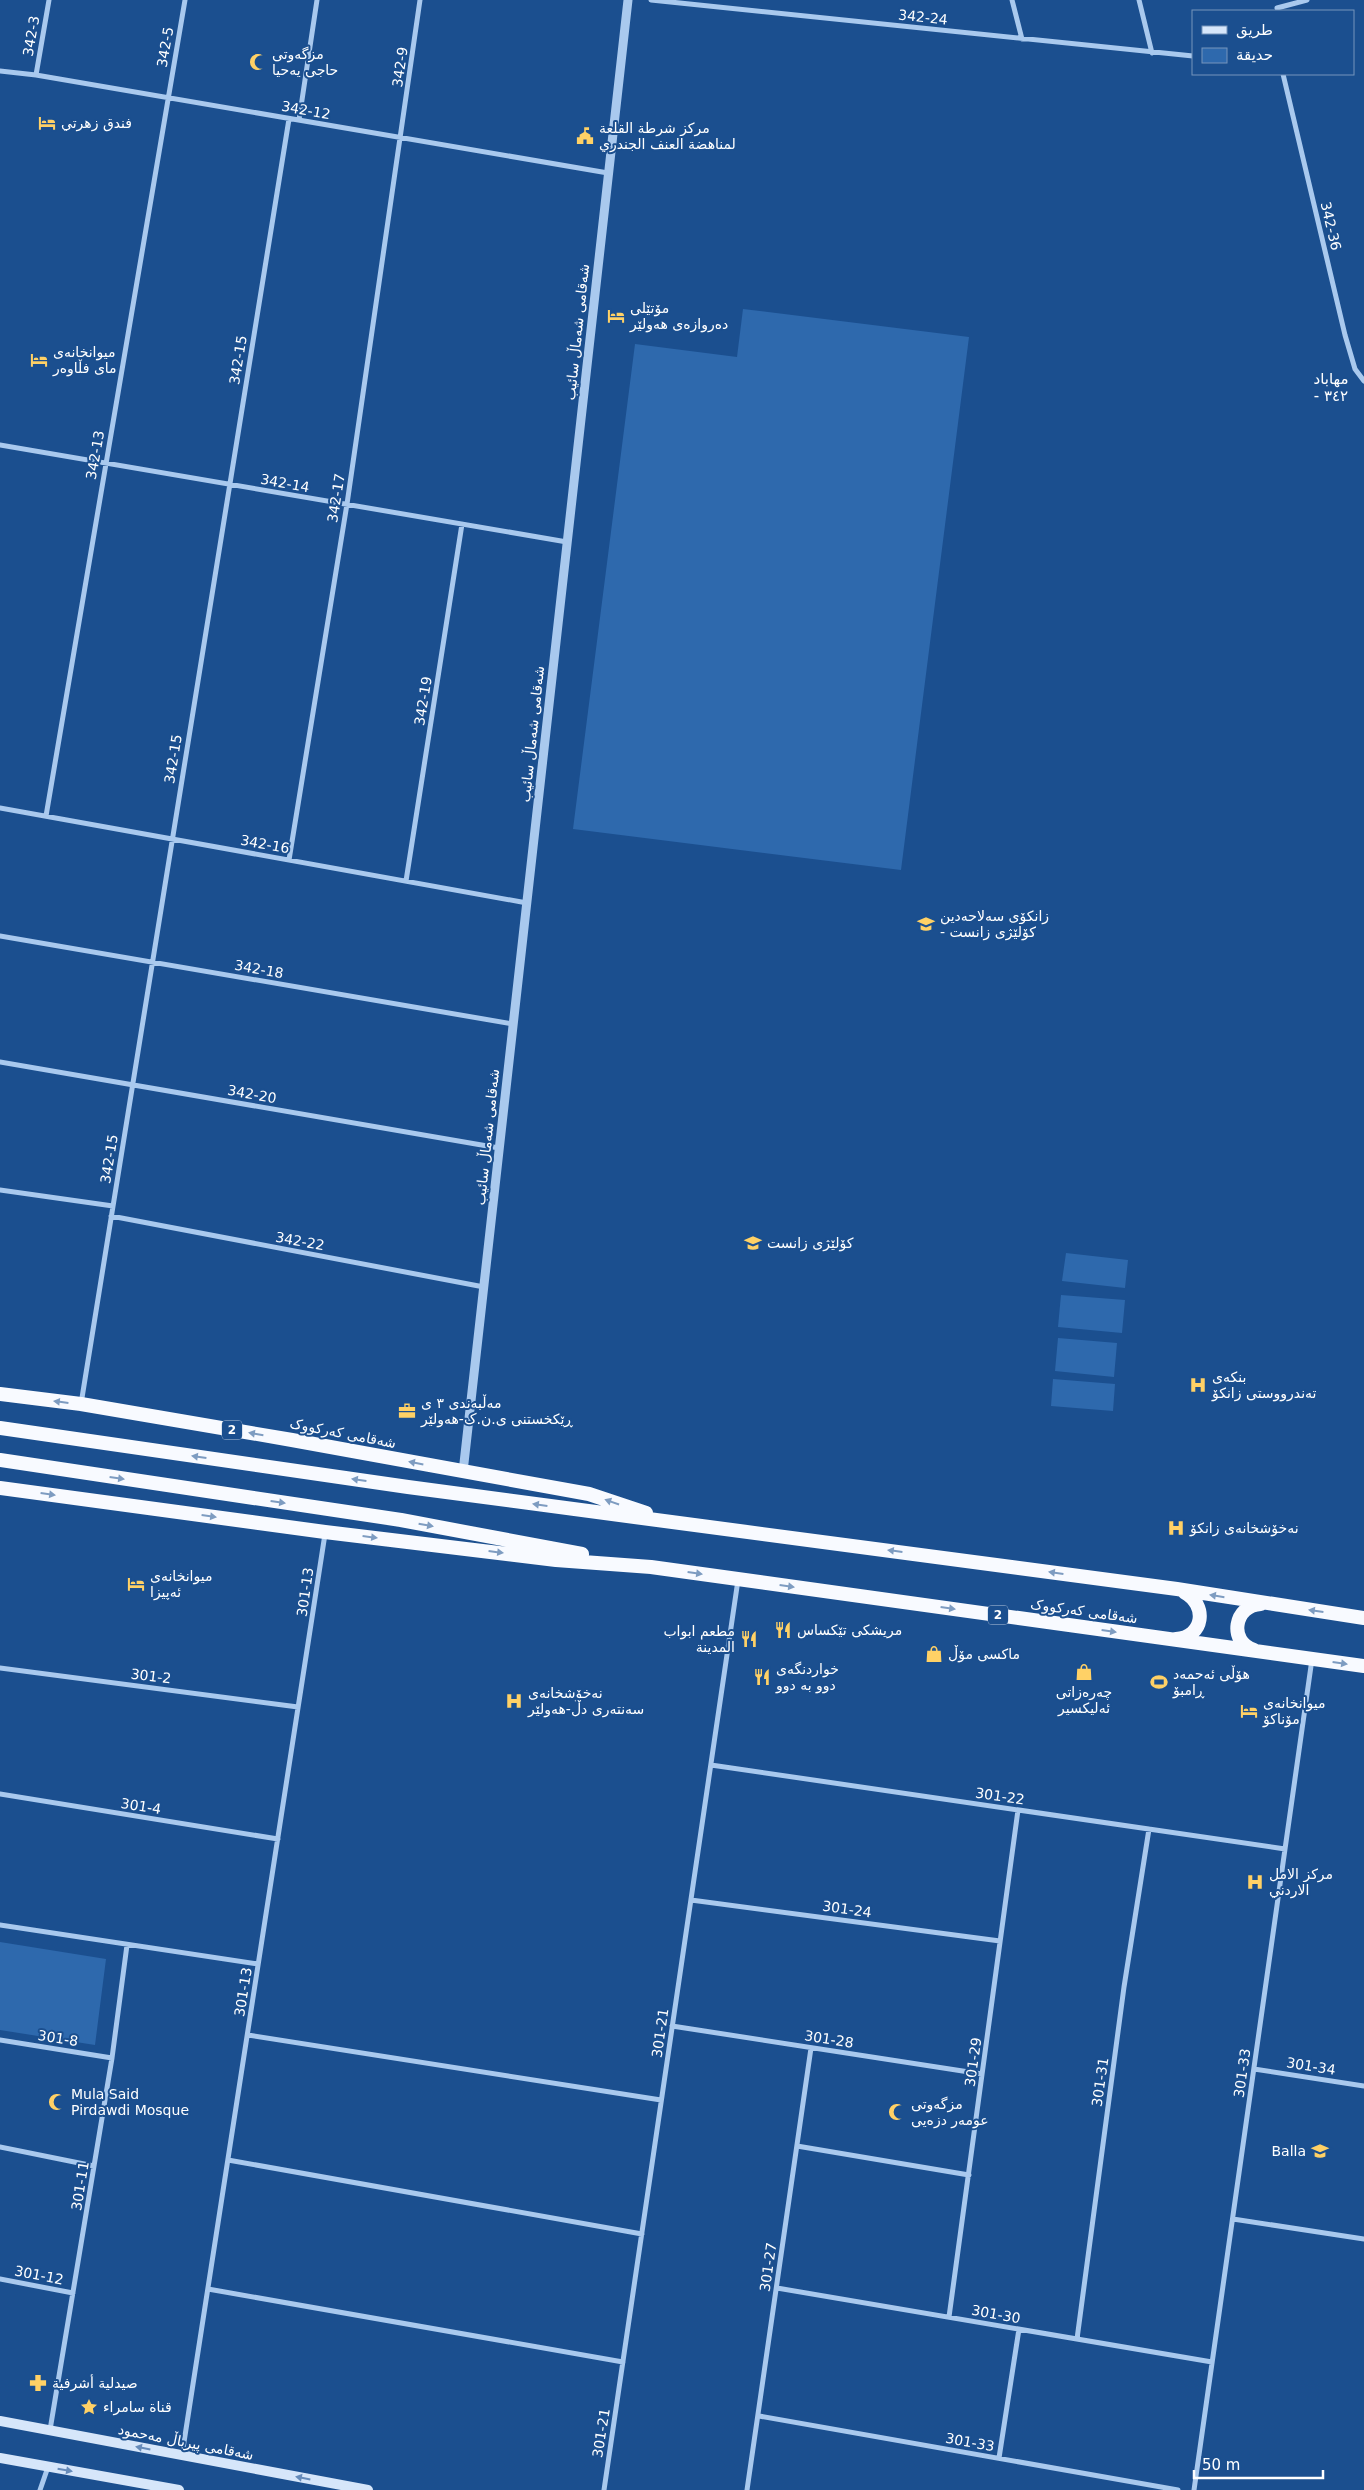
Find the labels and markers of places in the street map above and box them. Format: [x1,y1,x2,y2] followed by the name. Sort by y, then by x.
[272,46,338,78] place label: مزگەوتی حاجی یەحیا
[248,52,268,72] mosque icon: مزگەوتی حاجی یەحیا
[37,113,57,133] hotel icon: فندق زهرتي
[61,115,132,132] place label: فندق زهرتي
[599,120,736,153] place label: مركز شرطة القلعة لمناهضة العنف الجندري
[575,126,595,146] public building icon: مركز شرطة القلعة لمناهضة العنف الجندري
[629,300,728,333] place label: مۆتێلی دەروازەی هەولێر
[606,306,626,326] hotel icon: مۆتێلی دەروازەی هەولێر
[52,344,117,377] place label: میوانخانەی مای فڵاوەر
[29,350,49,370] hotel icon: میوانخانەی مای فڵاوەر
[940,908,1049,941] place label: زانکۆی سەلاحەدین - کۆلێژی زانست
[916,914,936,934] school or university icon: زانکۆی سەلاحەدین - کۆلێژی زانست
[743,1233,763,1253] school or university icon: کۆلێژی زانست
[767,1235,854,1252] place label: کۆلێژی زانست
[1211,1369,1317,1402] place label: بنکەی تەندرووستی زانکۆ
[1188,1375,1208,1395] hospital icon: بنکەی تەندرووستی زانکۆ
[420,1394,573,1428] place label: مەڵبەندی ٣ ی ڕێکخستنی ی.ن.ک-هەولێر
[397,1401,417,1421] office icon: مەڵبەندی ٣ ی ڕێکخستنی ی.ن.ک-هەولێر
[1166,1518,1186,1538] hospital icon: نەخۆشخانەی زانکۆ
[1189,1520,1299,1537] place label: نەخۆشخانەی زانکۆ
[150,1568,212,1601] place label: میوانخانەی ئەپیزا
[126,1574,146,1594] hotel icon: میوانخانەی ئەپیزا
[773,1620,793,1640] restaurant icon: مریشکی تێکساس
[797,1622,902,1639] place label: مریشکی تێکساس
[663,1623,735,1655] place label: مطعم ابواب المدينة
[739,1629,759,1649] restaurant icon: مطعم ابواب المدينة
[924,1644,944,1664] shop icon: ماکسی مۆڵ
[948,1645,1020,1663] place label: ماکسی مۆڵ
[775,1661,839,1694] place label: خواردنگەی دوو بە دوو
[1074,1662,1094,1682] shop icon: چەرەزاتی ئەلیکسیر
[1172,1665,1250,1699] place label: هۆڵی ئەحمەد ڕامبۆ
[752,1667,772,1687] restaurant icon: خواردنگەی دوو بە دوو
[1149,1672,1169,1692] sports icon: هۆڵی ئەحمەد ڕامبۆ
[1056,1684,1112,1717] place label: چەرەزاتی ئەلیکسیر
[527,1685,644,1718] place label: نەخۆشخانەی سەنتەری دڵ-هەولێر
[504,1691,524,1711] hospital icon: نەخۆشخانەی سەنتەری دڵ-هەولێر
[1262,1695,1325,1728] place label: میوانخانەی مۆناکۆ
[1239,1701,1259,1721] hotel icon: میوانخانەی مۆناکۆ
[1269,1866,1333,1899] place label: مركز الامل الاردني
[1245,1872,1265,1892] hospital icon: مركز الامل الاردني
[71,2086,189,2118] place label: Mula Said Pirdawdi Mosque
[47,2092,67,2112] mosque icon: Mula Said Pirdawdi Mosque
[911,2096,989,2129] place label: مزگەوتی عومەر دزەیی
[887,2102,907,2122] mosque icon: مزگەوتی عومەر دزەیی
[1310,2141,1330,2161] school or university icon: Balla
[1271,2143,1306,2159] place label: Balla
[28,2373,48,2393] pharmacy icon: صيدلية أشرفية
[52,2374,138,2392] place label: صيدلية أشرفية
[79,2397,99,2417] place icon: قناة سامراء
[103,2399,172,2416] place label: قناة سامراء

